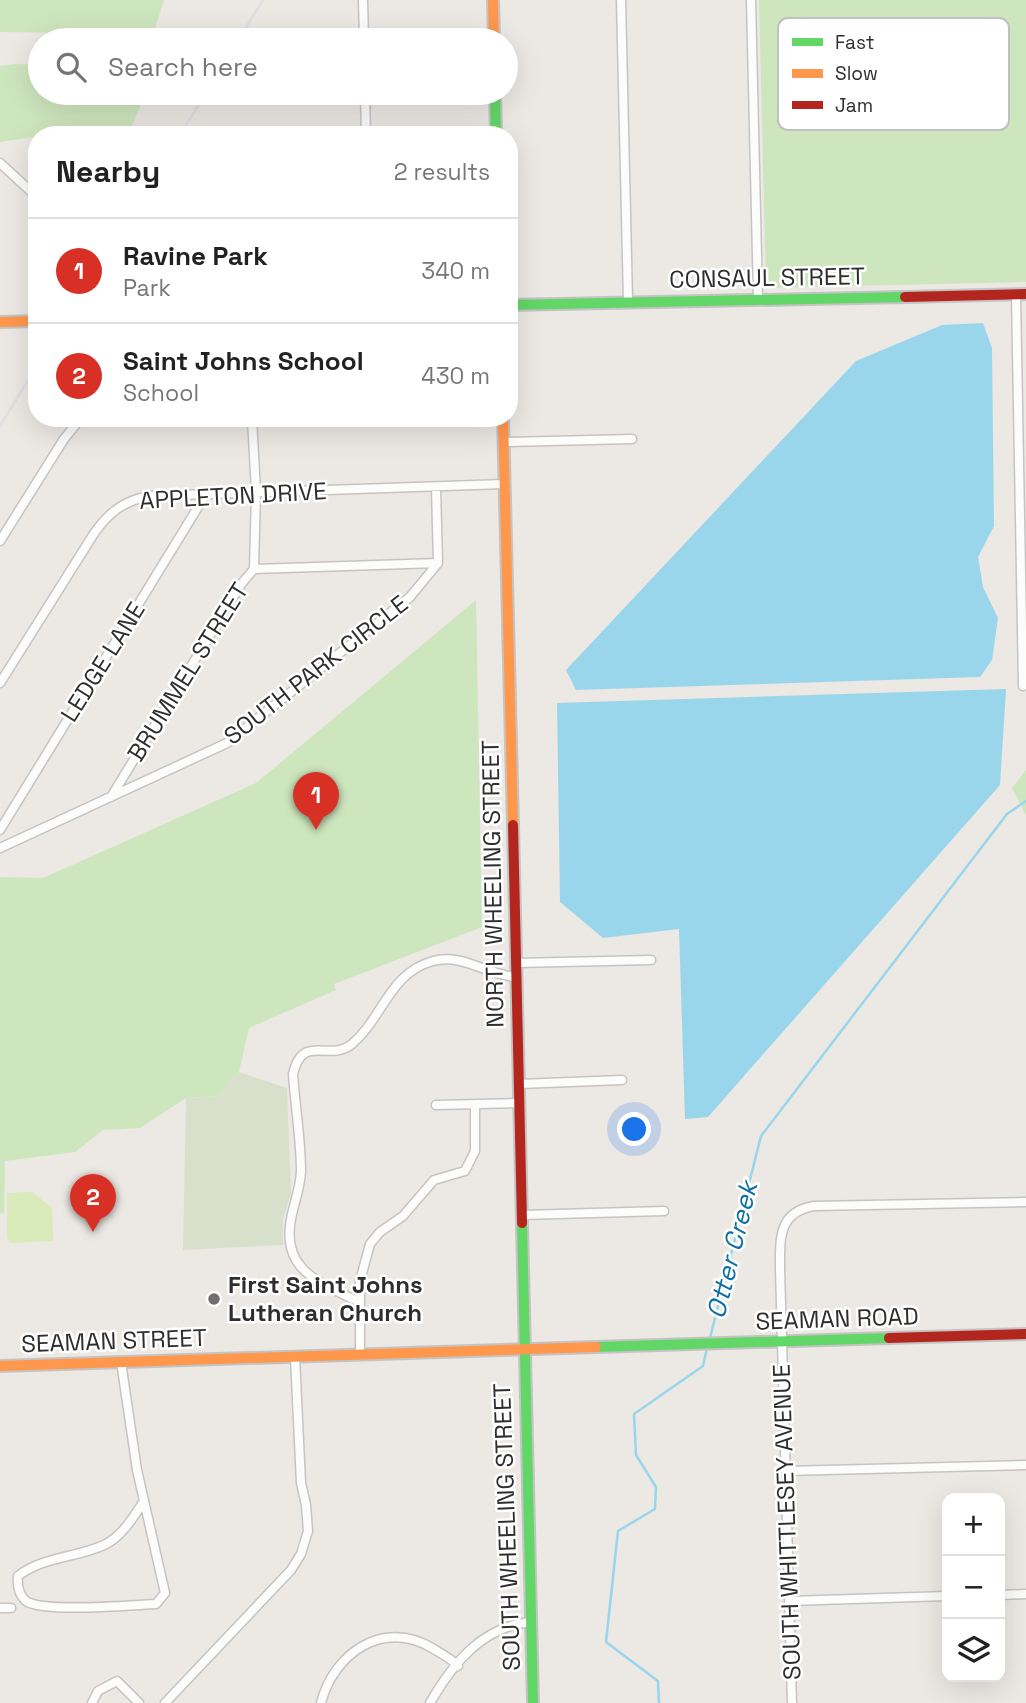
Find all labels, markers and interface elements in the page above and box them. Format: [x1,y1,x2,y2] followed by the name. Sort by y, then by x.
[778,18,1009,130] legend
[28,28,518,105] search box
[835,30,875,55] text: Fast
[52,48,90,86] icon: search
[108,50,258,84] text: Search here
[835,61,878,86] text: Slow
[835,93,873,118] text: Jam
[56,152,160,191] text: Nearby
[394,157,490,187] text: 2 results
[123,239,268,273] text: Ravine Park
[74,256,84,286] text: 1
[421,256,490,286] text: 340 m
[669,260,865,295] street label: CONSAUL STREET
[123,273,171,303] text: Park
[123,344,364,378] text: Saint Johns School
[72,361,86,391] text: 2
[421,361,490,391] text: 430 m
[123,378,199,408] text: School
[139,475,327,516] street label: APPLETON DRIVE
[120,577,255,767] street label: BRUMMEL STREET
[217,588,414,751] street label: SOUTH PARK CIRCLE
[53,596,152,728] street label: LEDGE LANE
[474,740,511,1028] street label: NORTH WHEELING STREET
[293,772,339,830] pin: 1
[617,1112,651,1146] your location
[70,1174,116,1232] pin: 2
[699,1175,766,1322] water label: Otter Creek
[228,1269,423,1328] place label: First Saint Johns Lutheran Church
[206,1291,222,1307] marker: First Saint Johns Lutheran Church
[755,1300,919,1337] street label: SEAMAN ROAD
[21,1322,207,1359] street label: SEAMAN STREET
[765,1364,808,1681] street label: SOUTH WHITTLESEY AVENUE
[486,1383,527,1671] street label: SOUTH WHEELING STREET
[942,1493,1005,1682] map controls
[942,1493,1005,1556] button: +
[942,1556,1005,1619] button: −
[942,1619,1005,1682] button: layers

